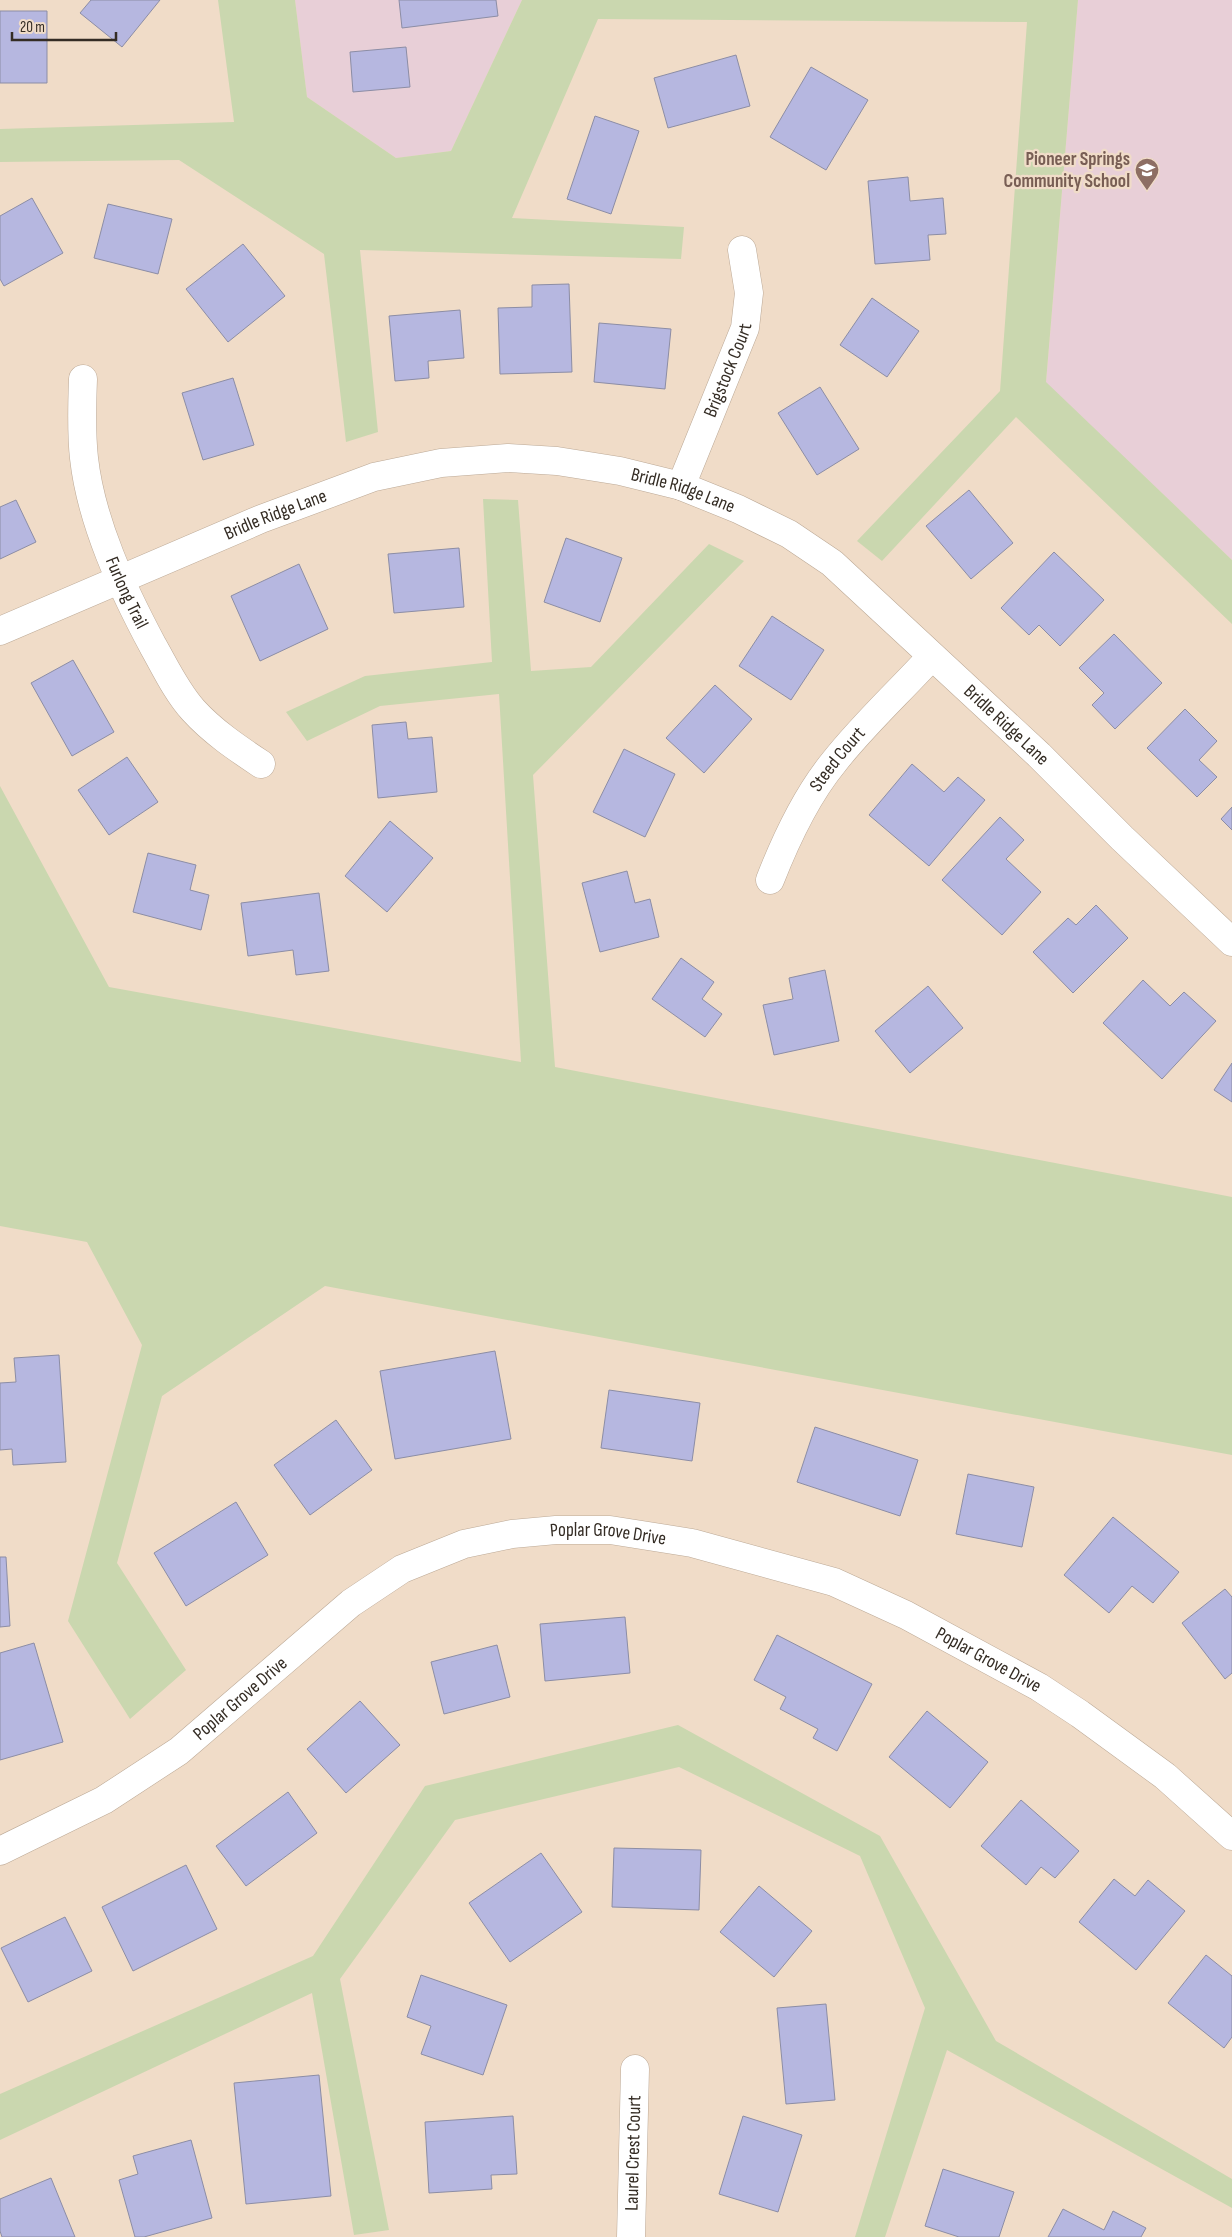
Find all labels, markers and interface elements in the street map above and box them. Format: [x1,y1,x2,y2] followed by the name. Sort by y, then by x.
[12,10,116,42] scale bar
[20,18,45,37] text: 20 m
[1004,148,1130,193] place label: Pioneer Springs Community School
[1134,157,1160,191] school or university icon: Pioneer Springs Community School
[699,322,757,421] street label: Brigstock Court
[629,463,738,518] street label: Bridle Ridge Lane
[221,484,330,545] street label: Bridle Ridge Lane
[100,553,153,633] street label: Furlong Trail
[959,680,1054,770] street label: Bridle Ridge Lane
[804,722,870,796] street label: Steed Court
[549,1518,668,1550] street label: Poplar Grove Drive
[932,1622,1045,1698] street label: Poplar Grove Drive
[188,1652,292,1745] street label: Poplar Grove Drive
[620,2095,646,2211] street label: Laurel Crest Court

